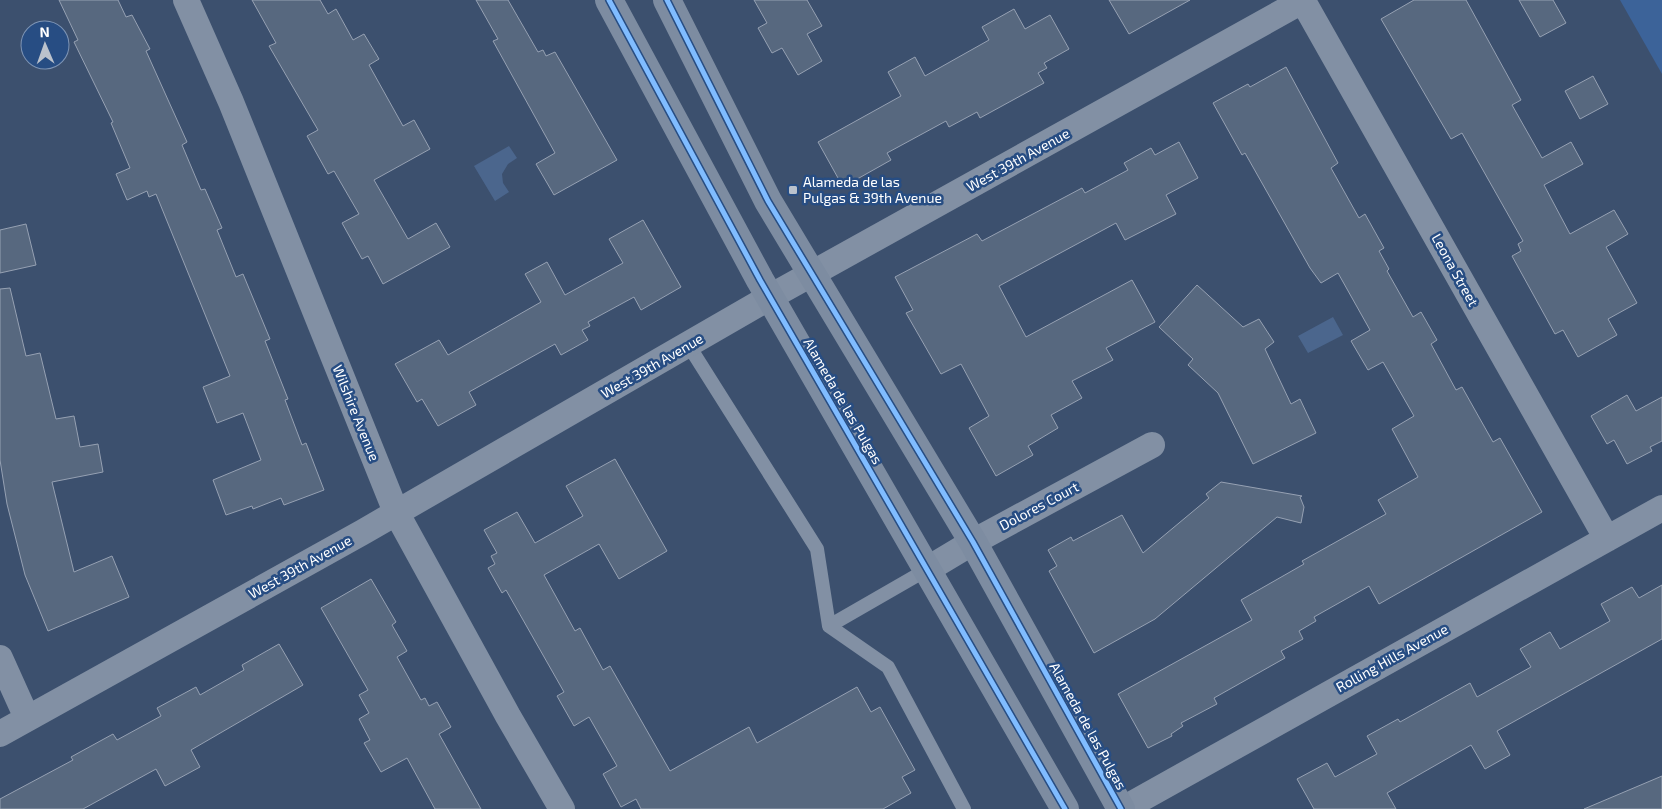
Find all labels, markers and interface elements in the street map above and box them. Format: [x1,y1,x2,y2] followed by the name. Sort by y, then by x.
[20,20,70,70] north arrow
[39,23,50,40] text: N
[963,124,1072,195] street label: West 39th Avenue
[803,173,942,206] place label: Alameda de las Pulgas & 39th Avenue
[787,184,799,196] marker: Alameda de las Pulgas & 39th Avenue
[1428,230,1482,309] street label: Leona Street
[598,329,706,402] street label: West 39th Avenue
[800,335,887,467] street label: Alameda de las Pulgas
[329,362,384,463] street label: Wilshire Avenue
[996,478,1081,534] street label: Dolores Court
[245,531,354,602] street label: West 39th Avenue
[1333,620,1451,695] street label: Rolling Hills Avenue
[1046,659,1130,792] street label: Alameda de las Pulgas

